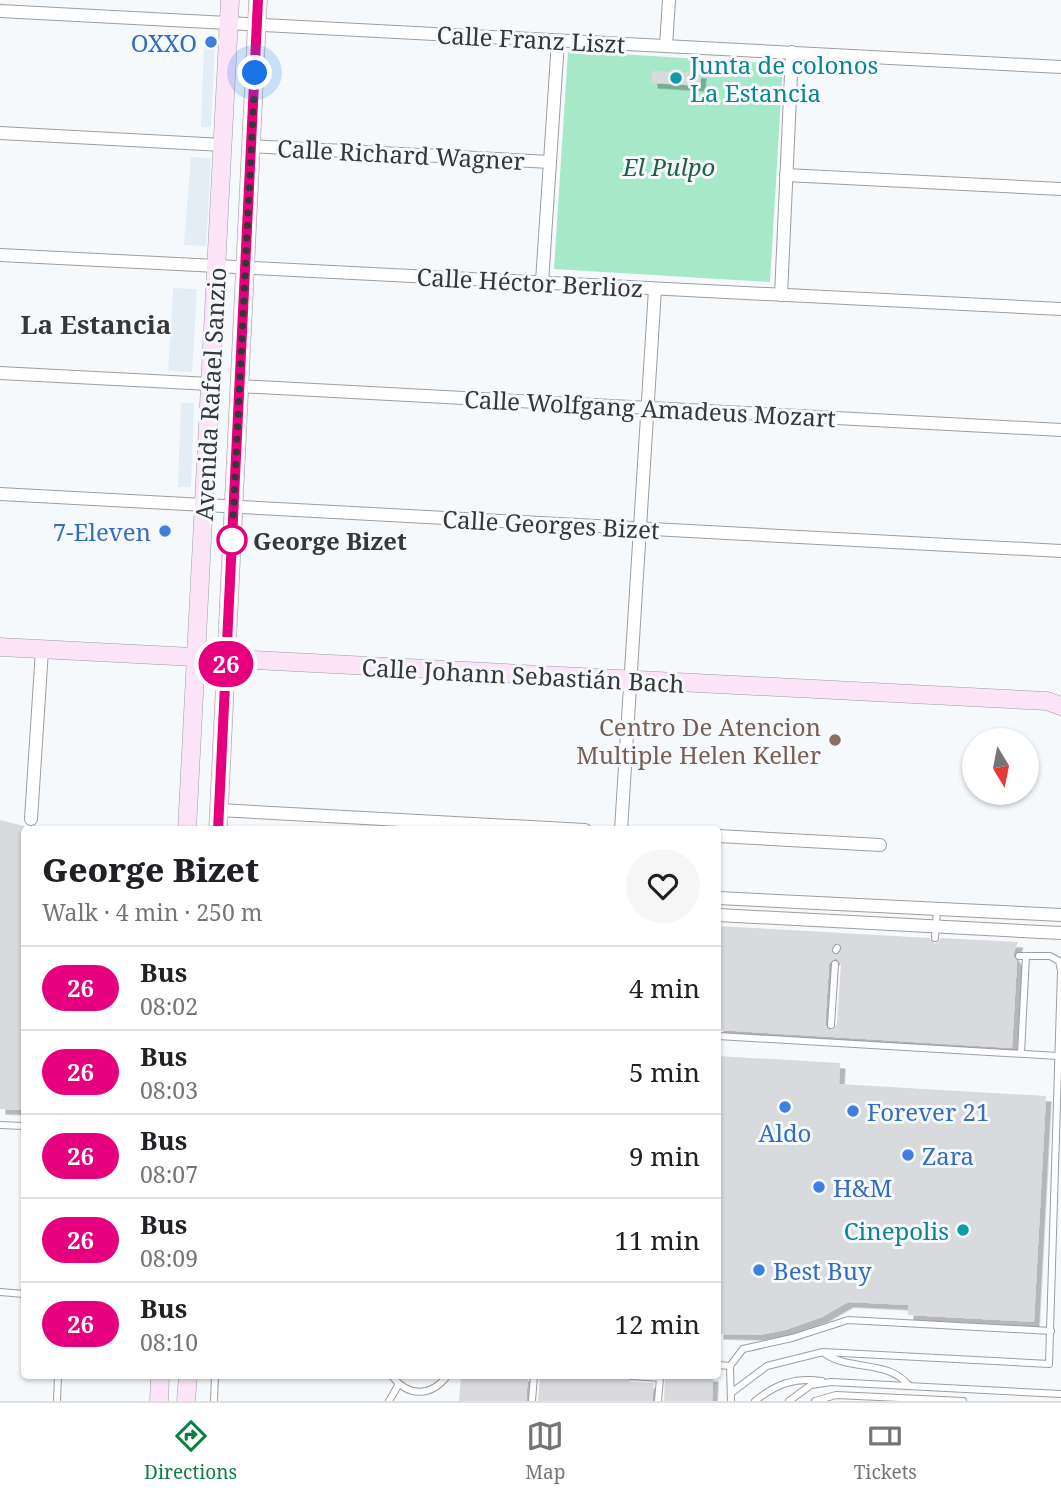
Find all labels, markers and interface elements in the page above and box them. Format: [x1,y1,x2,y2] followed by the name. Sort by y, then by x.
[436,18,626,60] street label: Calle Franz Liszt
[131,26,197,59] place label: OXXO
[203,34,219,50] marker: OXXO
[689,48,878,109] place label: Junta de colonos La Estancia
[237,55,272,90] your location
[668,70,684,86] marker: Junta de colonos La Estancia
[276,131,526,177] street label: Calle Richard Wagner
[622,150,715,183] park label: El Pulpo
[416,260,644,304] street label: Calle Héctor Berlioz
[187,266,233,522] street label: Avenida Rafael Sanzio
[21,306,171,342] district label: La Estancia
[463,382,837,434] street label: Calle Wolfgang Amadeus Mozart
[442,502,660,546] street label: Calle Georges Bizet
[53,515,151,548] place label: 7-Eleven
[157,523,173,539] marker: 7-Eleven
[253,524,407,557] place label: George Bizet
[217,525,247,555] marker: George Bizet
[194,641,258,687] line badge: 26
[212,647,240,680] text: 26
[361,650,685,700] street label: Calle Johann Sebastián Bach
[576,710,821,771] place label: Centro De Atencion Multiple Helen Keller
[962,728,1040,805] north arrow
[962,728,1039,805] map controls
[827,732,843,748] marker: Centro De Atencion Multiple Helen Keller
[42,847,259,892] text: George Bizet
[626,849,700,923] button: heart
[42,896,262,928] text: Walk · 4 min · 250 m
[140,954,187,990] text: Bus
[629,970,700,1006] text: 4 min
[67,971,94,1004] text: 26
[140,990,198,1022] text: 08:02
[140,1038,187,1074] text: Bus
[629,1054,700,1090] text: 5 min
[67,1055,94,1088] text: 26
[140,1074,198,1106] text: 08:03
[867,1095,989,1128] place label: Forever 21
[777,1099,793,1115] marker: Aldo
[845,1103,861,1119] marker: Forever 21
[759,1116,811,1149] place label: Aldo
[140,1122,187,1158] text: Bus
[629,1138,700,1174] text: 9 min
[67,1139,94,1172] text: 26
[922,1139,974,1172] place label: Zara
[900,1147,916,1163] marker: Zara
[140,1158,198,1190] text: 08:07
[833,1171,892,1204] place label: H&M
[811,1179,827,1195] marker: H&M
[140,1206,187,1242] text: Bus
[844,1214,949,1247] place label: Cinepolis
[615,1222,700,1258] text: 11 min
[955,1222,971,1238] marker: Cinepolis
[67,1223,94,1256] text: 26
[140,1242,198,1274] text: 08:09
[773,1254,872,1287] place label: Best Buy
[751,1262,767,1278] marker: Best Buy
[140,1290,187,1326] text: Bus
[615,1306,700,1342] text: 12 min
[67,1307,94,1340] text: 26
[140,1326,198,1358] text: 08:10
[144,1417,237,1485] tab: Directions
[525,1417,565,1485] tab: Map
[854,1417,917,1485] tab: Tickets

